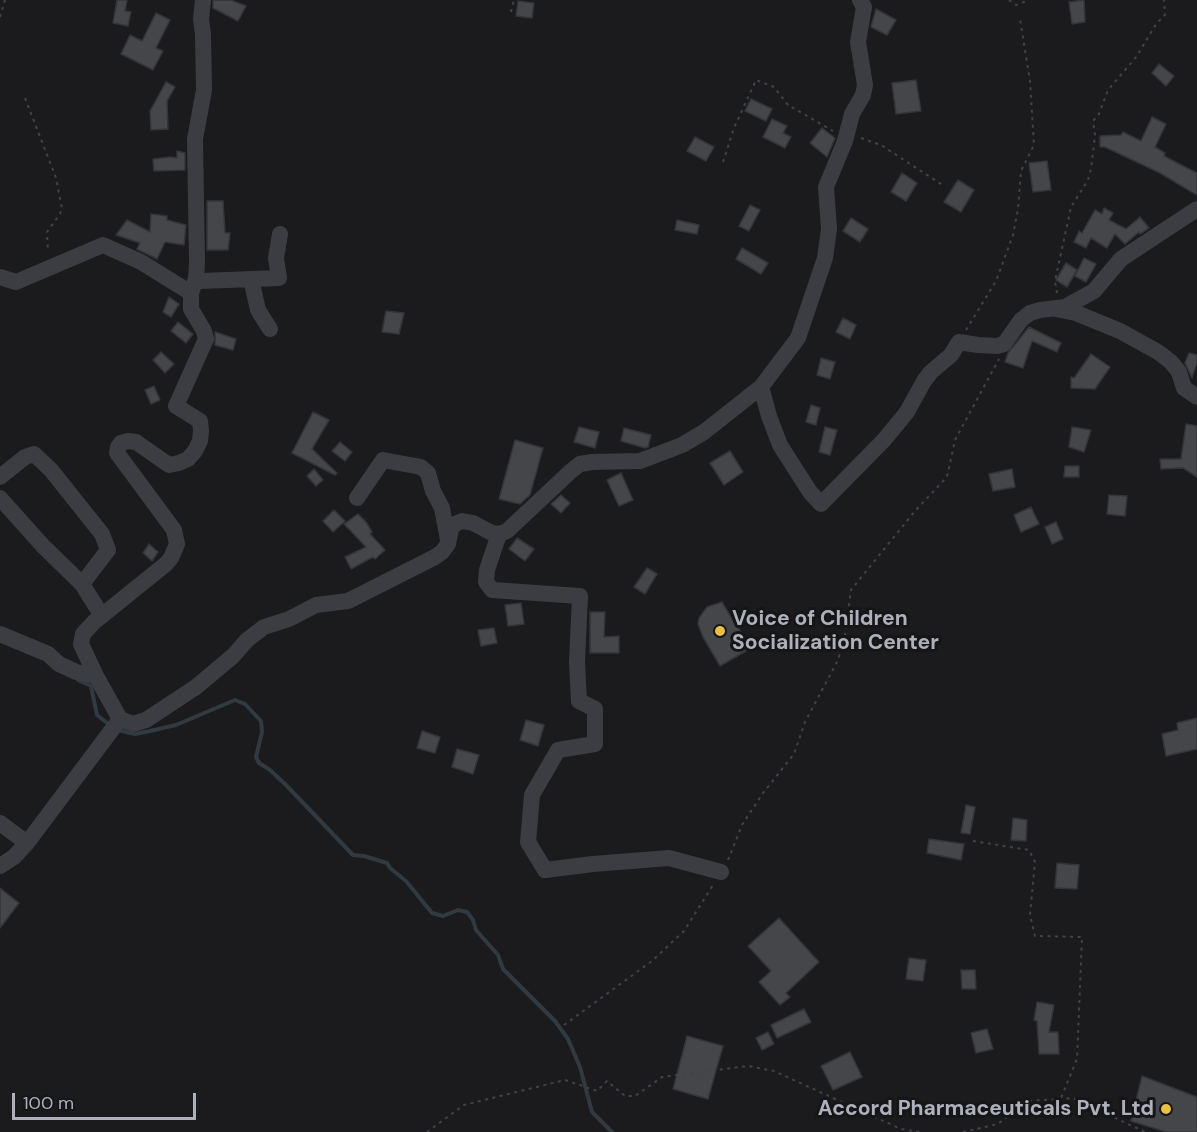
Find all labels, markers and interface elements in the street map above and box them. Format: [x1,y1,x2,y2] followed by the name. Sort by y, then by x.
[732,606,939,656] place label: Voice of Children Socialization Center
[713,624,727,638] marker: Voice of Children Socialization Center
[15,1081,200,1119] scale bar
[23,1091,74,1115] text: 100 m
[818,1096,1154,1122] place label: Accord Pharmaceuticals Pvt. Ltd
[1159,1102,1173,1116] marker: Accord Pharmaceuticals Pvt. Ltd

